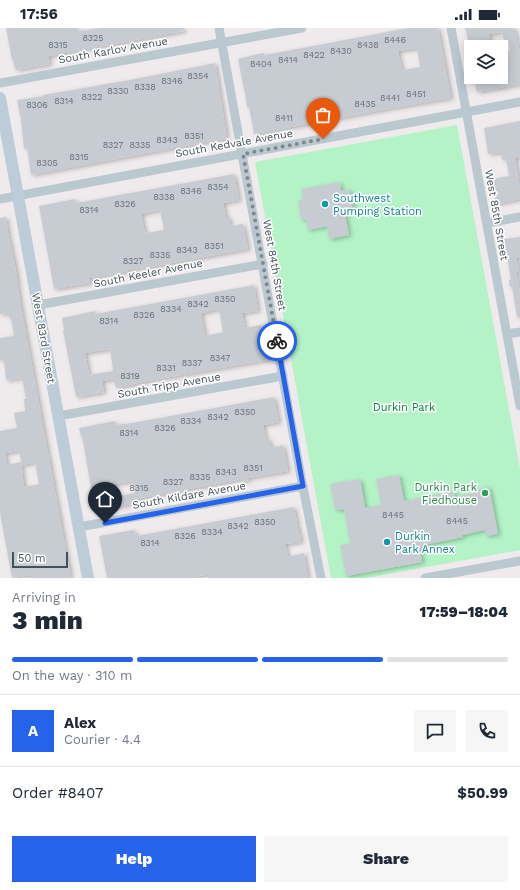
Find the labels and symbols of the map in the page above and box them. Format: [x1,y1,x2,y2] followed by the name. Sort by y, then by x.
[82,33,104,43] house number: 8325
[57,34,169,67] street label: South Karlov Avenue
[384,35,406,45] house number: 8446
[48,40,68,50] house number: 8315
[357,40,379,50] house number: 8438
[330,46,352,56] house number: 8430
[303,50,325,60] house number: 8422
[278,55,298,65] house number: 8414
[250,59,273,69] house number: 8404
[187,71,209,81] house number: 8354
[161,76,183,86] house number: 8346
[134,82,156,92] house number: 8338
[107,86,129,96] house number: 8330
[406,89,426,99] house number: 8451
[81,92,103,102] house number: 8322
[380,93,400,103] house number: 8441
[54,96,74,106] house number: 8314
[306,98,340,139] pin
[354,99,376,109] house number: 8435
[26,100,48,110] house number: 8306
[275,113,293,123] house number: 8411
[174,127,294,160] street label: South Kedvale Avenue
[184,131,204,141] house number: 8351
[156,135,178,145] house number: 8343
[103,140,123,150] house number: 8327
[129,140,151,150] house number: 8335
[69,152,89,162] house number: 8315
[36,158,58,168] house number: 8305
[482,169,511,262] street label: West 85th Street
[207,182,229,192] house number: 8354
[180,186,202,196] house number: 8346
[153,192,175,202] house number: 8338
[333,192,422,218] place label: Southwest Pumping Station
[114,199,136,209] house number: 8326
[320,199,330,209] marker: Southwest Pumping Station
[79,205,99,215] house number: 8314
[260,218,289,312] street label: West 84th Street
[204,241,224,251] house number: 8351
[176,245,198,255] house number: 8343
[149,250,171,260] house number: 8335
[92,256,204,290] street label: South Keeler Avenue
[123,256,143,266] house number: 8327
[29,292,58,385] street label: West 83rd Street
[214,294,236,304] house number: 8350
[187,299,209,309] house number: 8342
[160,304,182,314] house number: 8334
[133,310,155,320] house number: 8326
[99,316,119,326] house number: 8314
[257,321,297,361] courier
[210,353,230,363] house number: 8347
[182,358,202,368] house number: 8337
[156,363,176,373] house number: 8331
[116,370,222,401] street label: South Tripp Avenue
[120,371,140,381] house number: 8319
[373,401,435,414] park label: Durkin Park
[234,407,256,417] house number: 8350
[207,412,229,422] house number: 8342
[180,416,202,426] house number: 8334
[154,423,176,433] house number: 8326
[119,428,139,438] house number: 8314
[243,463,263,473] house number: 8351
[215,467,237,477] house number: 8343
[189,472,211,482] house number: 8335
[163,477,183,487] house number: 8327
[131,479,247,512] street label: South Kildare Avenue
[414,481,477,507] place label: Durkin Park Fiedhouse
[88,482,122,523] pin
[129,483,149,493] house number: 8315
[480,488,490,498] marker: Durkin Park Fiedhouse
[382,510,404,520] house number: 8445
[446,516,468,526] house number: 8445
[254,517,276,527] house number: 8350
[227,521,249,531] house number: 8342
[201,527,223,537] house number: 8334
[395,530,455,556] place label: Durkin Park Annex
[174,531,196,541] house number: 8326
[382,537,392,547] marker: Durkin Park Annex
[140,538,160,548] house number: 8314
[12,550,68,569] scale bar

